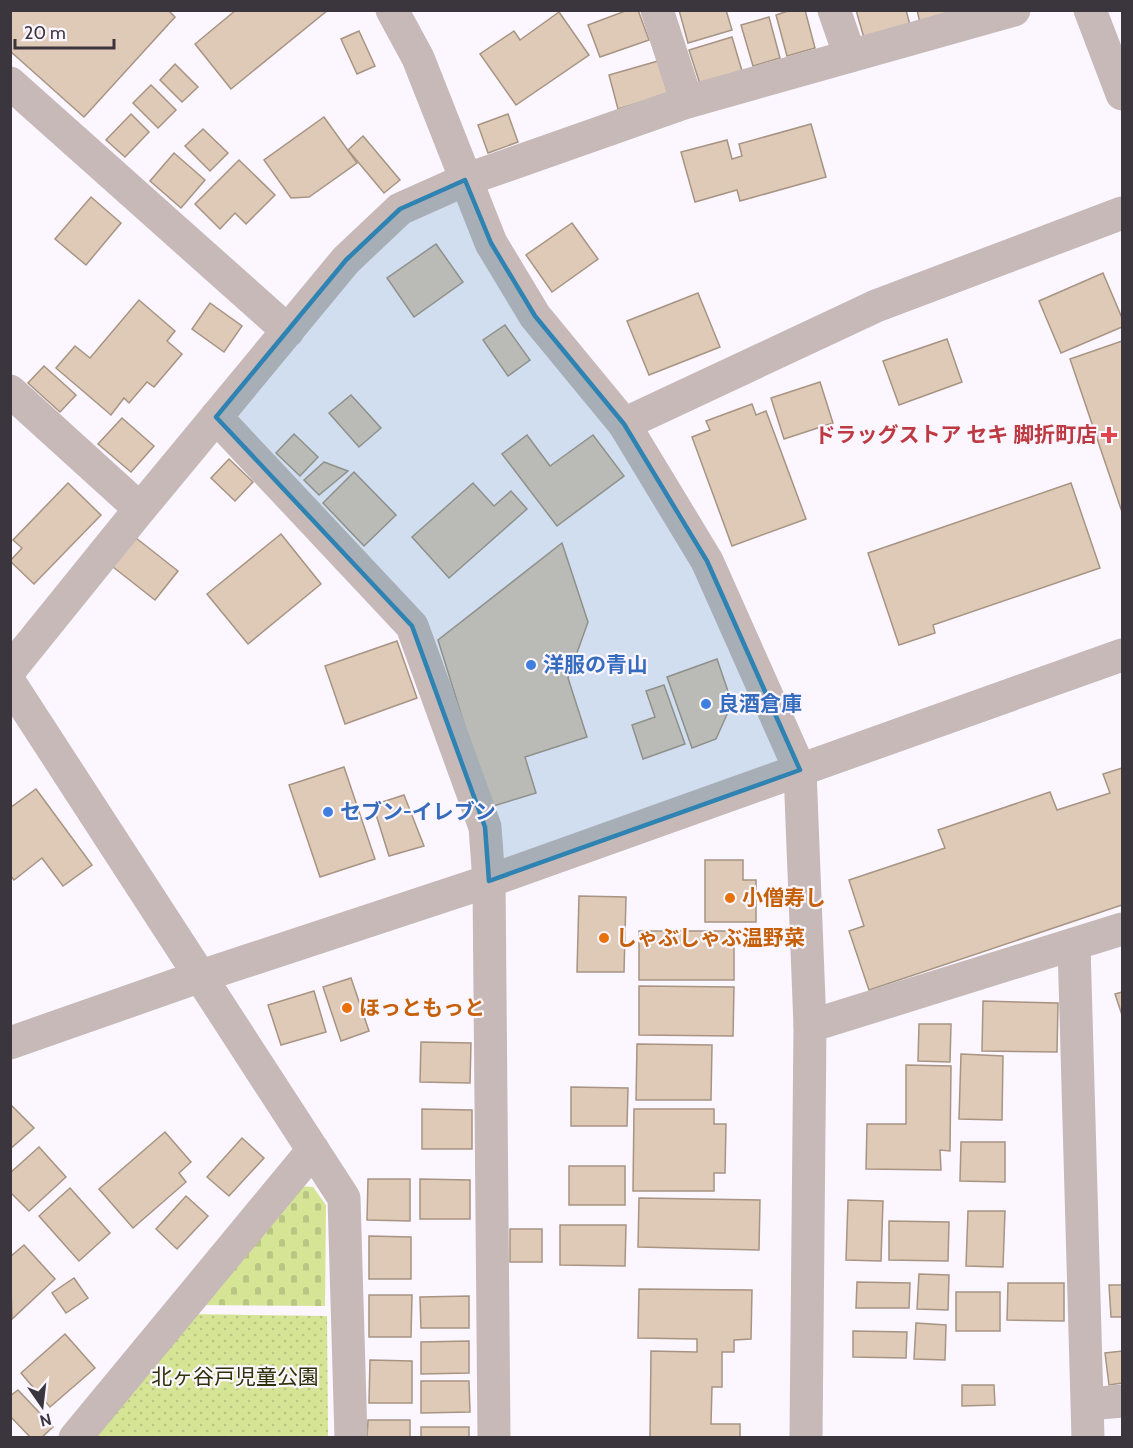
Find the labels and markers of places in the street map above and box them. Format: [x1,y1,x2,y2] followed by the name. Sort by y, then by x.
[815,422,1097,447] place label: ドラッグストア セキ 脚折町店
[1102,428,1116,442] marker: ドラッグストア セキ 脚折町店
[543,652,648,677] place label: 洋服の青山
[524,658,538,672] marker: 洋服の青山
[718,691,802,716] place label: 良酒倉庫
[699,697,713,711] marker: 良酒倉庫
[340,799,496,824] place label: セブン-イレブン
[321,805,335,819] marker: セブン-イレブン
[742,885,826,910] place label: 小僧寿し
[723,891,737,905] marker: 小僧寿し
[616,925,805,950] place label: しゃぶしゃぶ温野菜
[597,931,611,945] marker: しゃぶしゃぶ温野菜
[359,995,485,1020] place label: ほっともっと
[340,1001,354,1015] marker: ほっともっと

